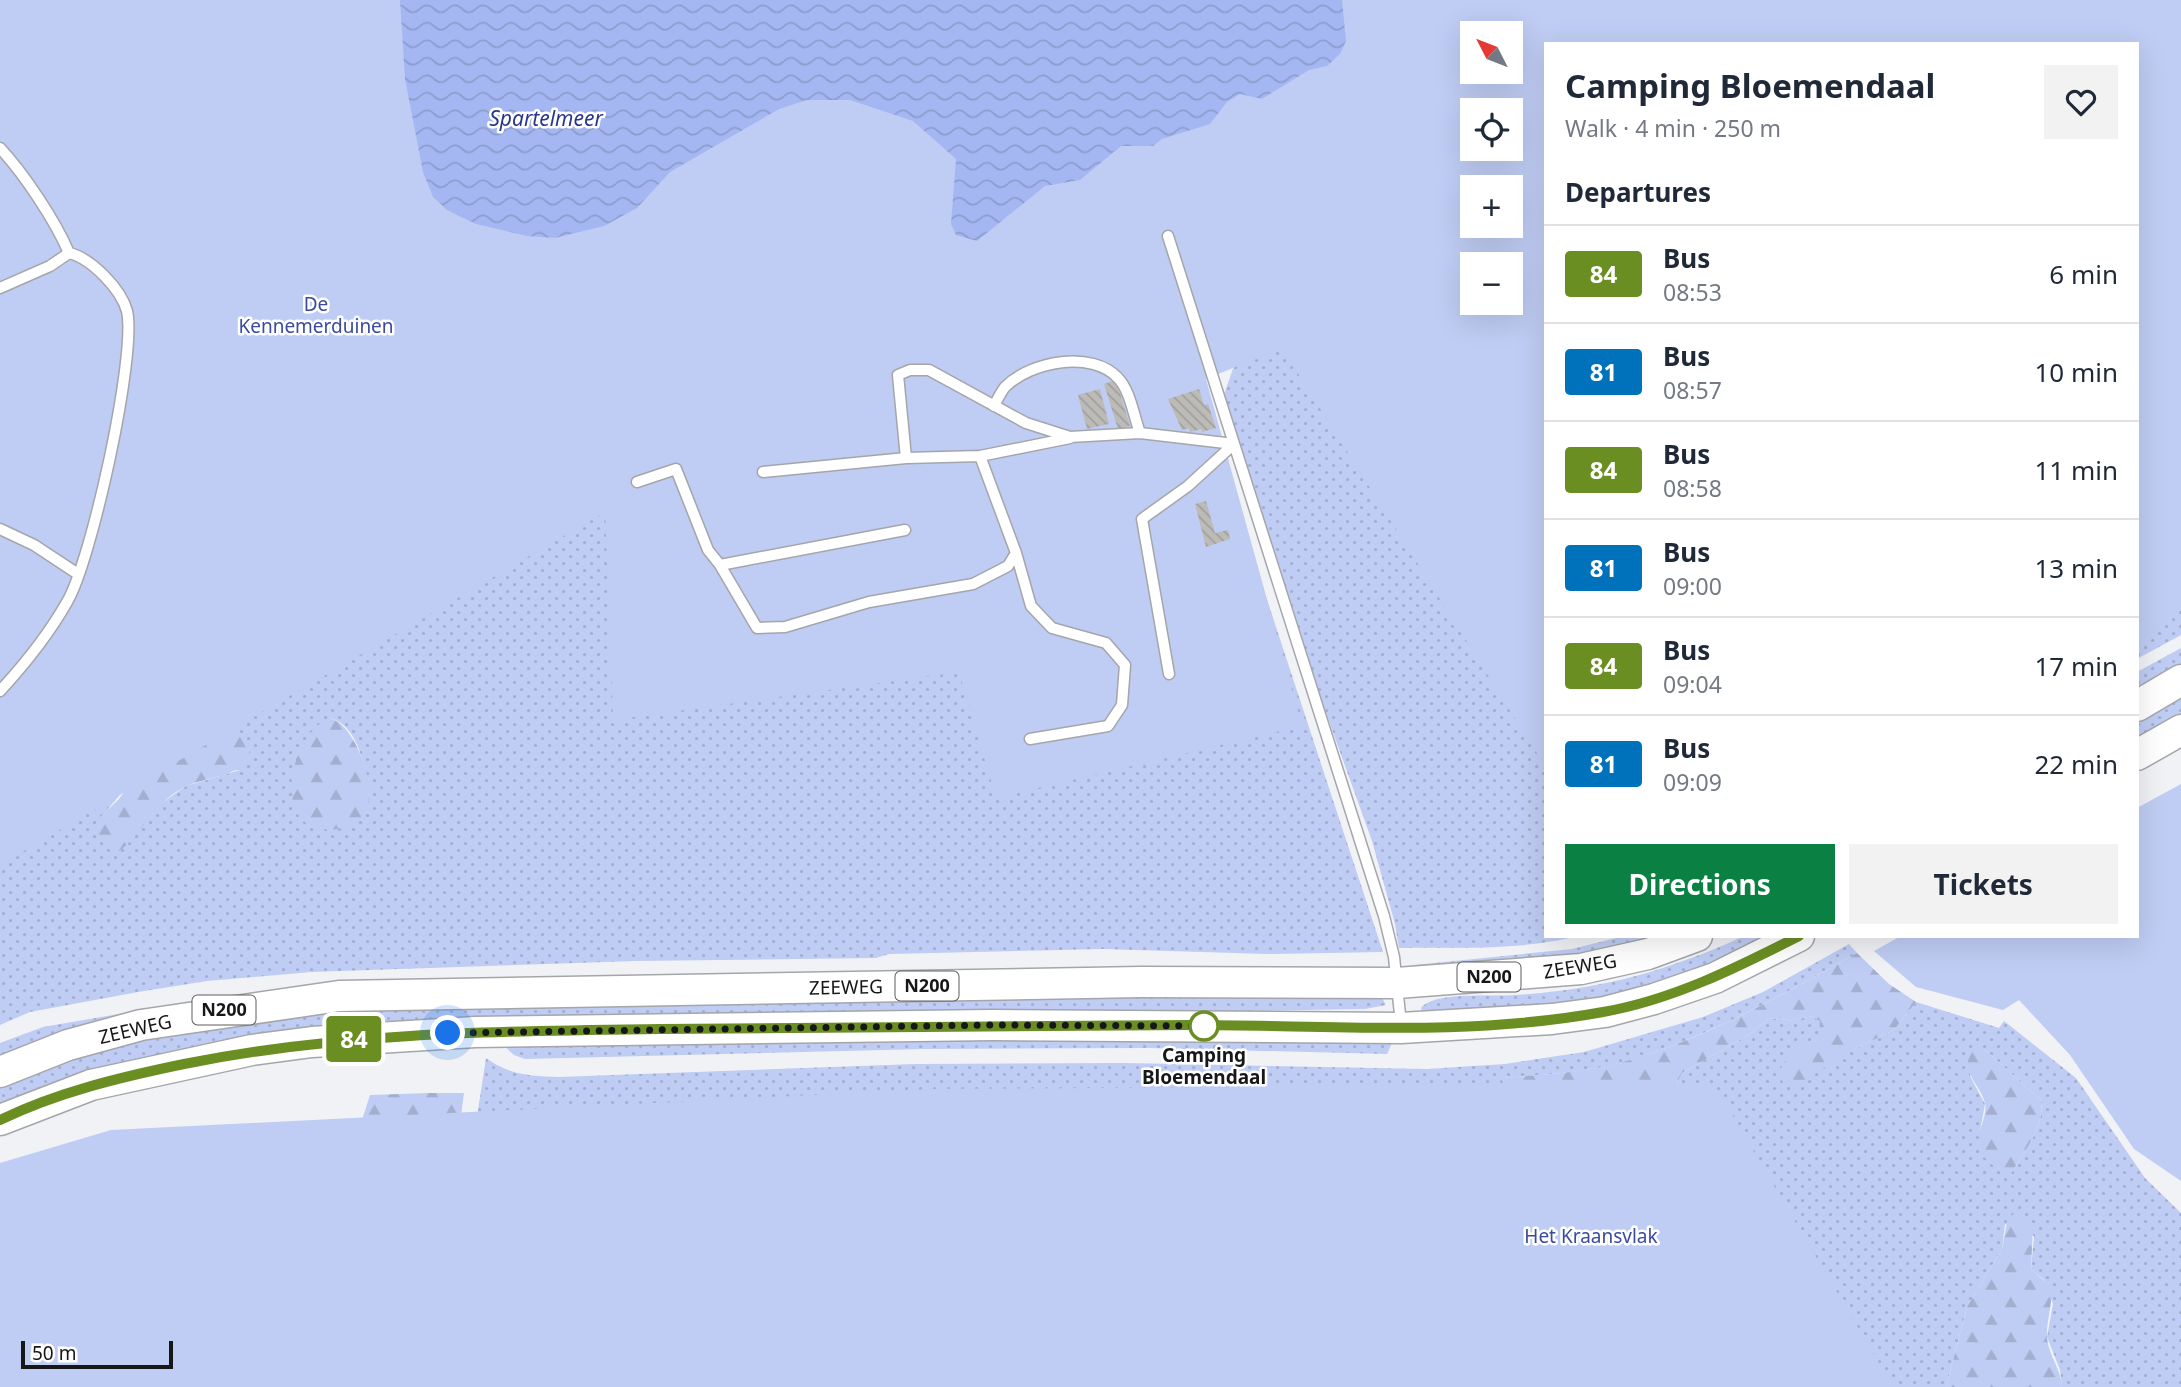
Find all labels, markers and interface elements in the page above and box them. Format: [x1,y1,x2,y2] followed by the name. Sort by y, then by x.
[1460,21,1522,84] north arrow
[1460,21,1523,315] map controls
[1565,63,1935,108] text: Camping Bloemendaal
[2044,65,2118,139] button: heart
[1460,98,1523,161] button: locate
[489,104,604,132] water label: Spartelmeer
[1565,112,1781,144] text: Walk · 4 min · 250 m
[1565,174,1711,210] text: Departures
[1460,175,1523,238] button: +
[1663,240,1710,276] text: Bus
[1460,252,1523,315] button: −
[2049,256,2118,292] text: 6 min
[1590,257,1617,290] text: 84
[1663,276,1722,308] text: 08:53
[238,291,394,339] park label: De Kennemerduinen
[1663,338,1710,374] text: Bus
[2034,354,2118,390] text: 10 min
[1590,355,1617,388] text: 81
[1663,374,1722,406] text: 08:57
[1663,436,1710,472] text: Bus
[2034,452,2118,488] text: 11 min
[1590,453,1617,486] text: 84
[1663,472,1722,504] text: 08:58
[1663,534,1710,570] text: Bus
[2034,550,2118,586] text: 13 min
[1590,551,1617,584] text: 81
[1663,570,1722,602] text: 09:00
[1663,632,1710,668] text: Bus
[2034,648,2118,684] text: 17 min
[1590,649,1617,682] text: 84
[1663,668,1722,700] text: 09:04
[1663,730,1710,766] text: Bus
[2034,746,2118,782] text: 22 min
[1590,747,1617,780] text: 81
[1663,766,1722,798] text: 09:09
[1565,844,1835,924] button: Directions
[1849,844,2118,924] button: Tickets
[1541,947,1619,985] street label: ZEEWEG
[1458,962,1520,992] road number: N200
[895,972,958,1001] road number: N200
[809,973,883,1001] street label: ZEEWEG
[192,995,256,1024] road number: N200
[96,1008,174,1050] street label: ZEEWEG
[1189,1011,1219,1041] marker: Camping Bloemendaal
[430,1015,465,1050] your location
[322,1016,386,1062] line badge: 84
[340,1022,368,1055] text: 84
[1142,1042,1266,1090] place label: Camping Bloemendaal
[1524,1223,1658,1249] park label: Het Kraansvlak
[21,1338,173,1370] scale bar
[32,1340,76,1366] text: 50 m

